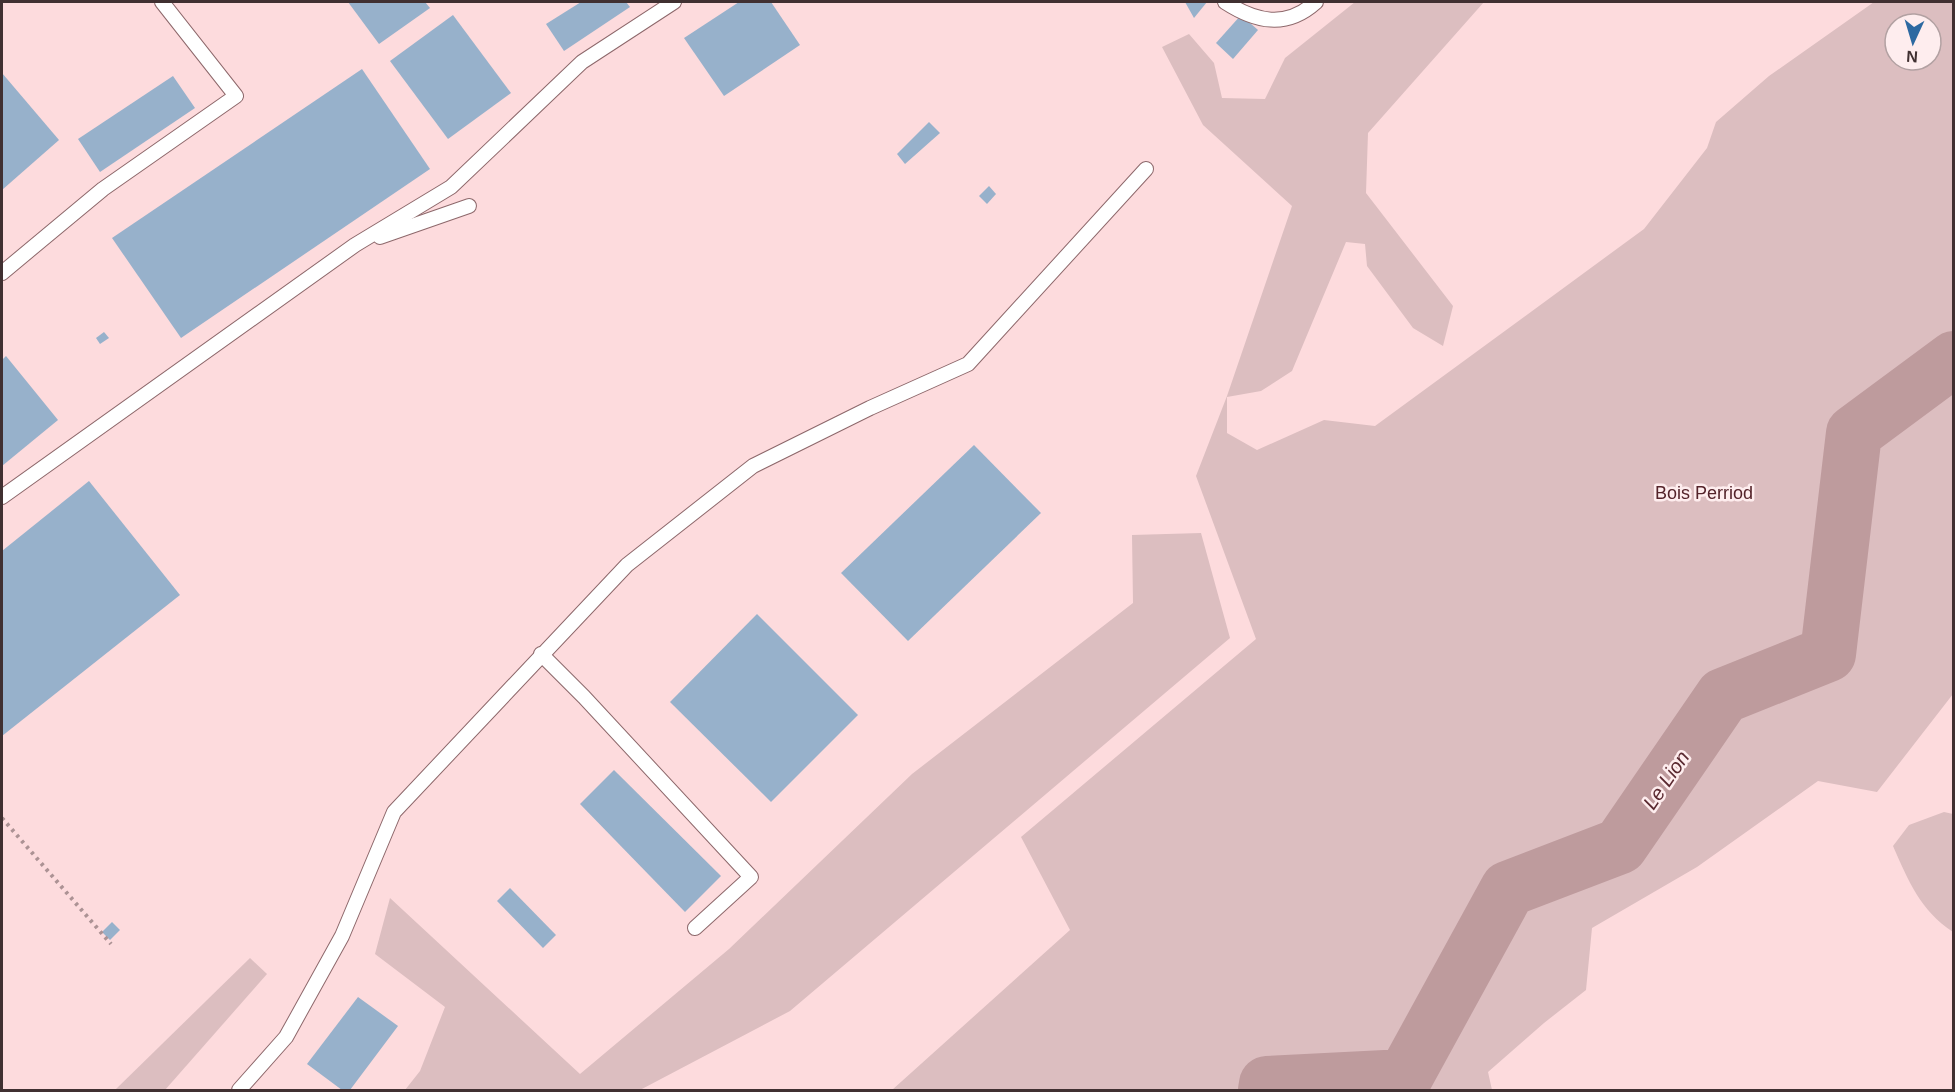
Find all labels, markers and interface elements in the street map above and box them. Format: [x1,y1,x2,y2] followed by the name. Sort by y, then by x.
[1883,12,1943,72] north arrow
[1906,48,1918,65] text: N
[1655,483,1753,503] park label: Bois Perriod
[1639,747,1693,813] water label: Le Lion

